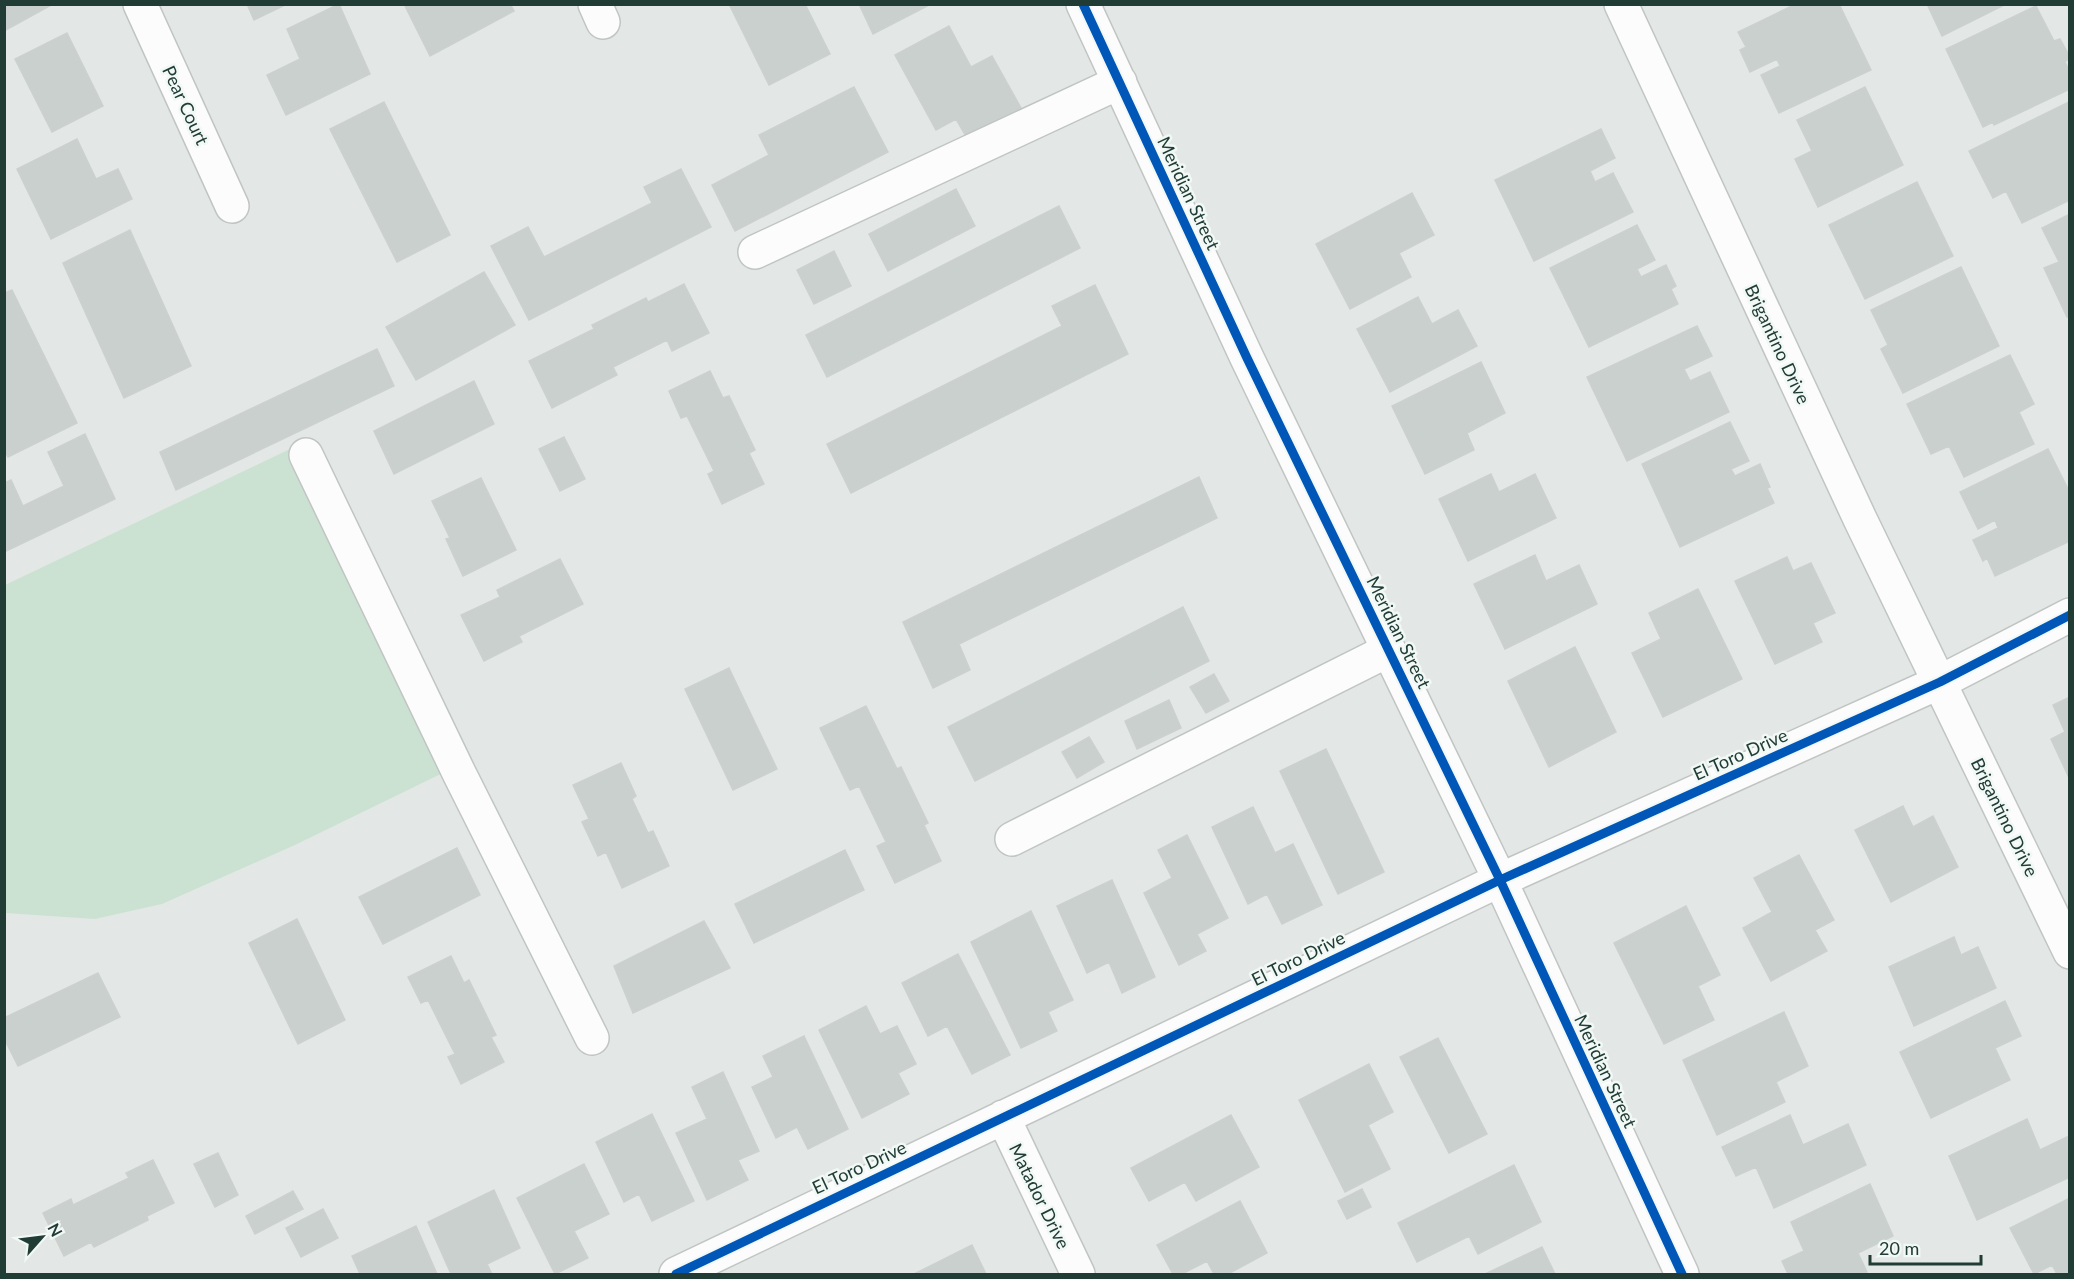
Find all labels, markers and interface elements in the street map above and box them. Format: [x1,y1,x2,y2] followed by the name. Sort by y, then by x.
[158,62,214,149] street label: Pear Court
[1153,133,1225,254] street label: Meridian Street
[1741,281,1815,407] street label: Brigantino Drive
[1362,572,1436,692] street label: Meridian Street
[1689,723,1791,785] street label: El Toro Drive
[1967,754,2043,880] street label: Brigantino Drive
[1248,926,1348,990] street label: El Toro Drive
[1570,1011,1642,1132] street label: Meridian Street
[808,1136,910,1198] street label: El Toro Drive
[1005,1140,1075,1252] street label: Matador Drive
[12,1207,72,1267] north arrow
[44,1220,67,1240] text: N
[1870,1228,1981,1266] scale bar
[1879,1237,1919,1259] text: 20 m

